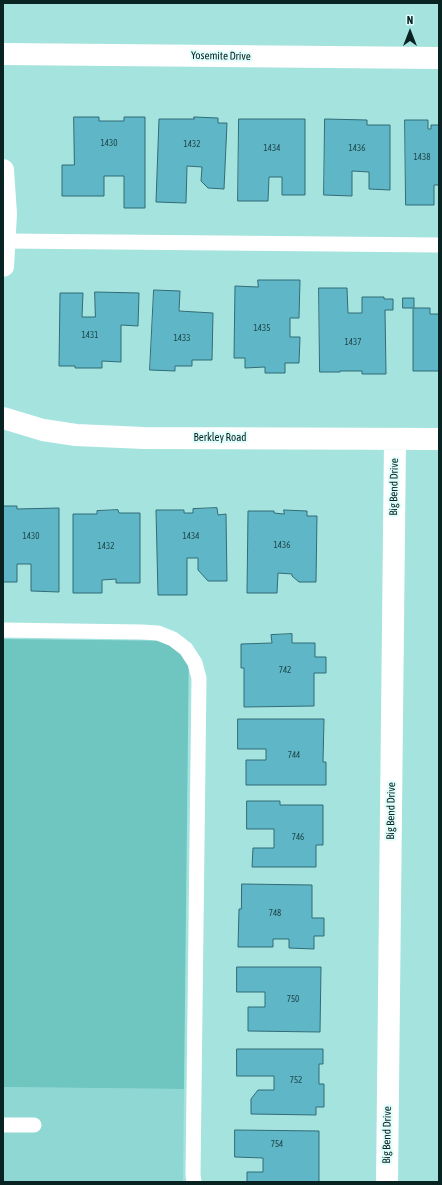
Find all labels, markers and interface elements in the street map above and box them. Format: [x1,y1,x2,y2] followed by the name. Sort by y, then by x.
[390,12,430,52] north arrow
[407,14,413,26] text: N
[191,49,251,63] street label: Yosemite Drive
[101,138,117,148] house number: 1430
[184,139,200,149] house number: 1432
[264,143,280,153] house number: 1434
[349,143,365,153] house number: 1436
[414,152,430,162] house number: 1438
[254,323,270,333] house number: 1435
[82,330,98,340] house number: 1431
[174,333,190,343] house number: 1433
[345,337,361,347] house number: 1437
[193,431,247,445] street label: Berkley Road
[387,458,401,516] street label: Big Bend Drive
[23,531,39,541] house number: 1430
[183,531,199,541] house number: 1434
[274,540,290,550] house number: 1436
[98,541,114,551] house number: 1432
[279,665,291,675] house number: 742
[288,750,300,760] house number: 744
[384,782,398,840] street label: Big Bend Drive
[292,832,304,842] house number: 746
[269,908,281,918] house number: 748
[287,994,299,1004] house number: 750
[290,1075,302,1085] house number: 752
[380,1106,394,1164] street label: Big Bend Drive
[271,1139,283,1149] house number: 754

